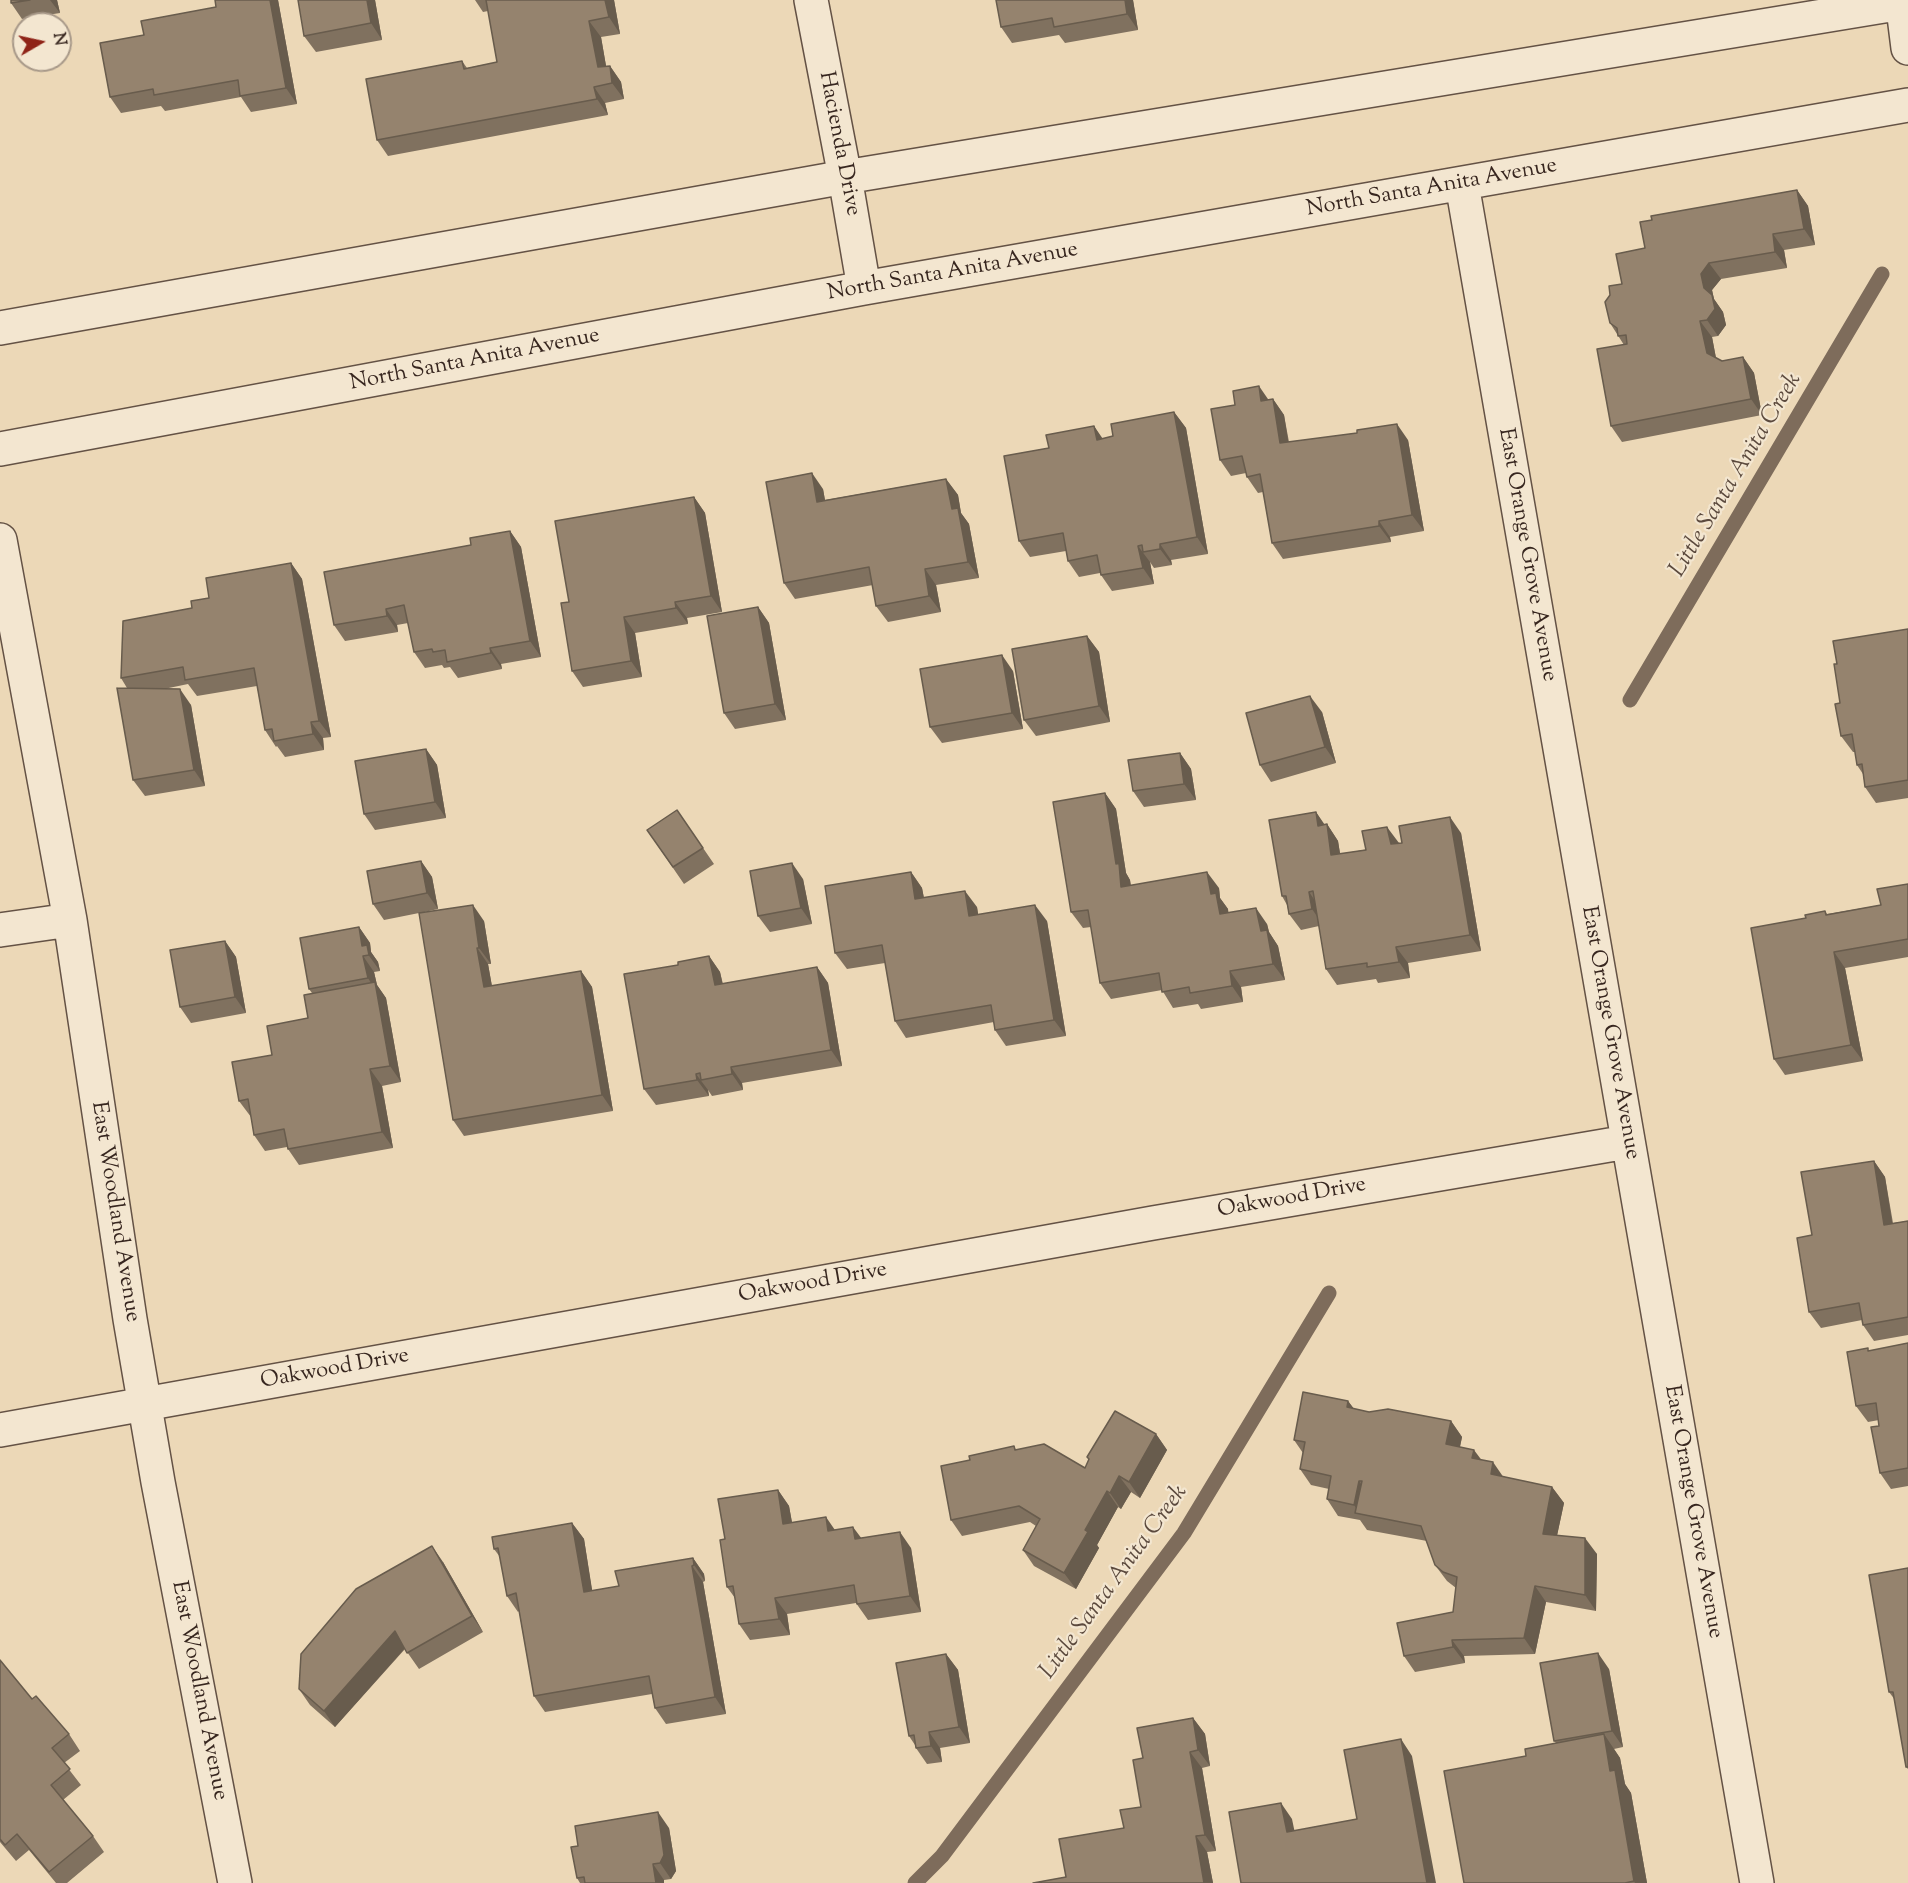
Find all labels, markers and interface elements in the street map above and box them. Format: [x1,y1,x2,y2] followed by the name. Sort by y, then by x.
[12,12,72,72] north arrow
[46,31,71,48] text: N
[811,70,865,218] street label: Hacienda Drive
[1305,154,1559,224] street label: North Santa Anita Avenue
[826,238,1080,308] street label: North Santa Anita Avenue
[348,324,602,398] street label: North Santa Anita Avenue
[1665,369,1809,583] water label: Little Santa Anita Creek
[1491,426,1561,684] street label: East Orange Grove Avenue
[1574,904,1644,1162] street label: East Orange Grove Avenue
[84,1100,144,1324] street label: East Woodland Avenue
[1216,1173,1368,1225] street label: Oakwood Drive
[737,1258,889,1310] street label: Oakwood Drive
[259,1344,411,1396] street label: Oakwood Drive
[1657,1383,1727,1641] street label: East Orange Grove Avenue
[1035,1480,1195,1686] water label: Little Santa Anita Creek
[164,1579,232,1803] street label: East Woodland Avenue

